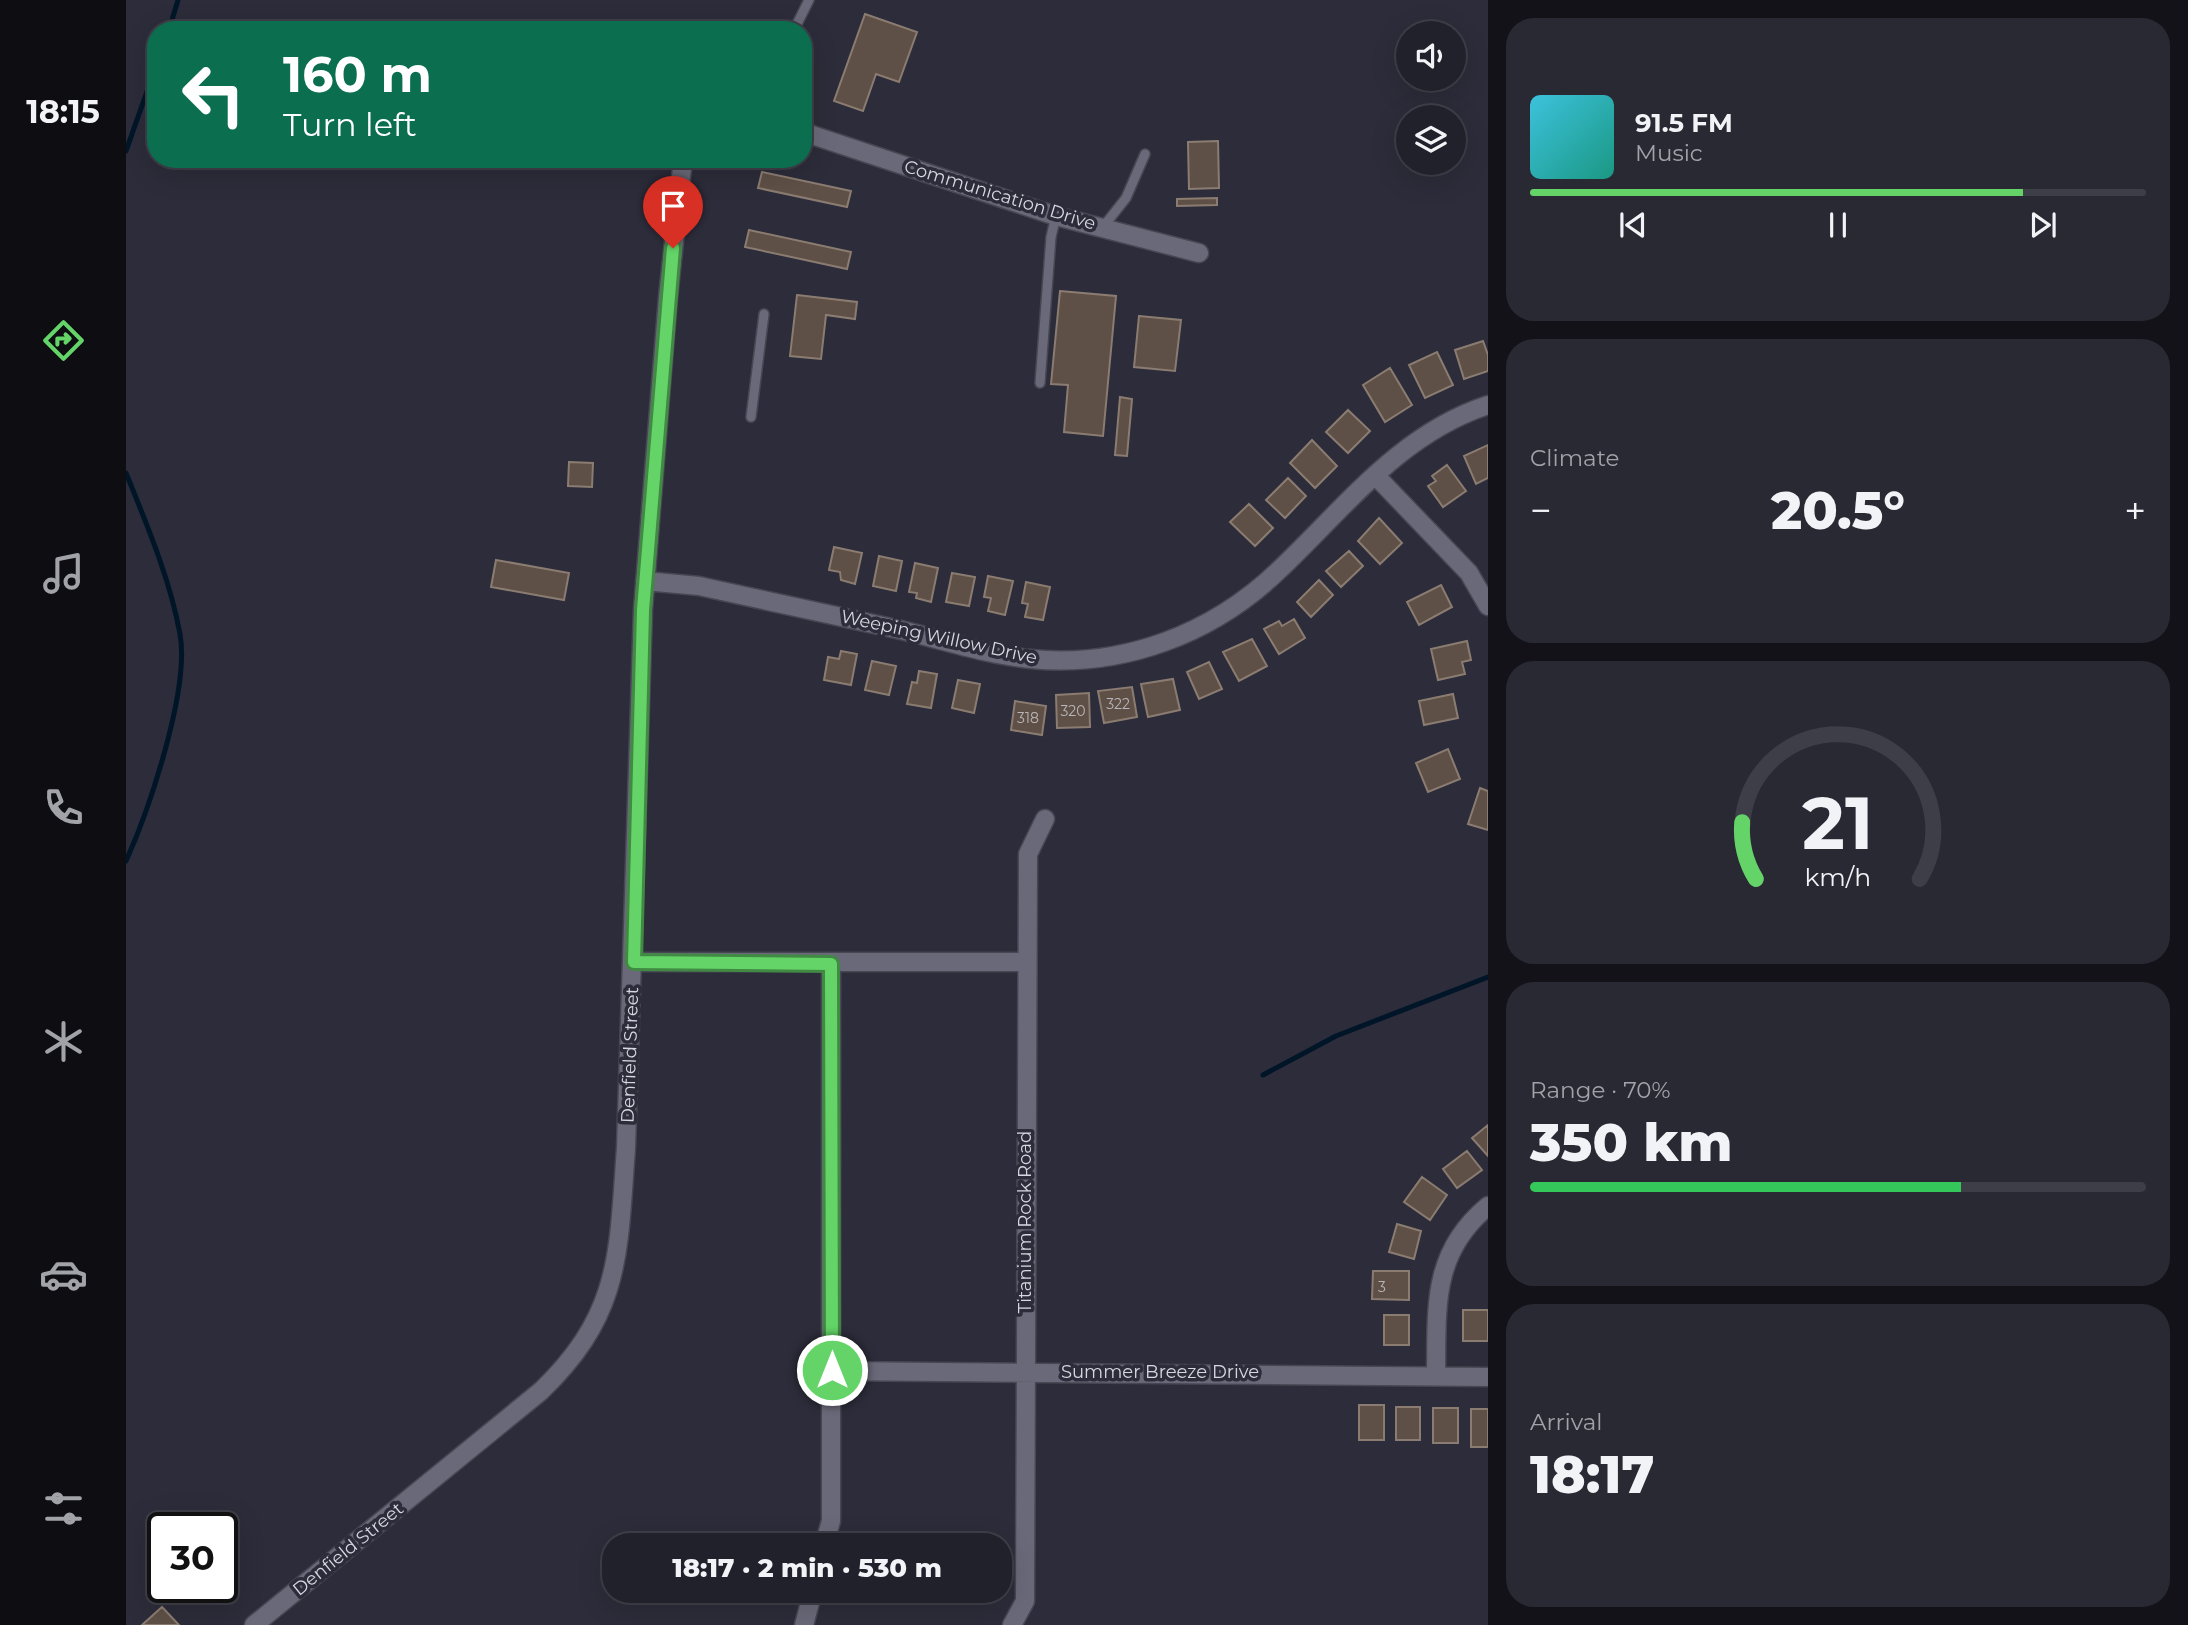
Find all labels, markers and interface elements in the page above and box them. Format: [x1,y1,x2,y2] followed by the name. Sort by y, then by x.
[1396,21,1466,175] map controls
[1396,21,1466,91] button: sound
[283,45,432,104] text: 160 m
[168,49,259,140] icon: left
[26,92,100,131] text: 18:15
[283,105,417,144] text: Turn left
[1396,105,1466,175] button: layers
[1635,107,1733,139] text: 91.5 FM
[1635,139,1703,167] text: Music
[902,155,1099,235] street label: Communication Drive
[643,176,703,248] pin
[654,187,692,225] icon: arrive
[1614,206,1652,244] icon: previous
[1819,206,1857,244] icon: pause
[2024,206,2062,244] icon: next
[39,316,88,365] icon: directions
[1530,444,1619,472] text: Climate
[1771,479,1905,542] text: 20.5°
[1530,487,1552,534] text: −
[2124,487,2146,534] text: +
[39,549,88,598] icon: music
[839,605,1039,669] street label: Weeping Willow Drive
[1106,695,1130,713] house number: 322
[1060,702,1086,720] house number: 320
[1017,709,1039,727] house number: 318
[1802,779,1874,867] text: 21
[39,783,88,832] icon: phone
[1805,861,1871,891] text: km/h
[617,987,643,1123] street label: Denfield Street
[39,1017,88,1066] icon: climate
[1530,1076,1671,1104] text: Range · 70%
[1530,1111,1733,1174] text: 350 km
[1014,1131,1036,1313] street label: Titanium Rock Road
[39,1250,88,1299] icon: car
[1378,1278,1386,1296] house number: 3
[795,1333,869,1407] position arrow
[1061,1361,1259,1383] street label: Summer Breeze Drive
[1530,1408,1603,1436] text: Arrival
[1530,1443,1655,1506] text: 18:17
[39,1484,88,1533] icon: filters
[288,1498,408,1600] street label: Denfield Street
[147,1512,238,1603] speed limit sign: 30
[672,1552,942,1584] text: 18:17 · 2 min · 530 m

